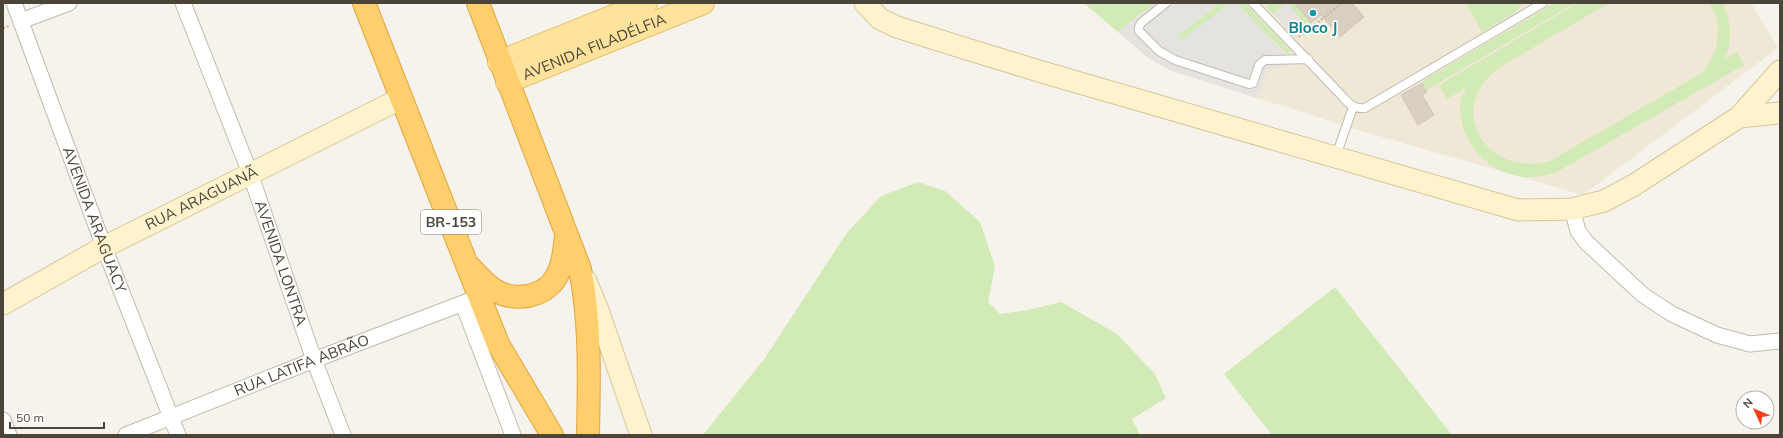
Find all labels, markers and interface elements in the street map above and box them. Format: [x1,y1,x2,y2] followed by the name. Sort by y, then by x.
[1308,8,1318,18] marker: Bloco J
[519,9,669,84] street label: AVENIDA FILADÉLFIA
[1289,18,1337,37] place label: Bloco J
[59,144,131,296] street label: AVENIDA ARAGUACY
[142,162,261,234] street label: RUA ARAGUANÃ
[251,198,312,328] street label: AVENIDA LONTRA
[421,210,481,234] road number: BR-153
[231,330,372,400] street label: RUA LATIFA ABRÃO
[1735,390,1775,430] north arrow
[1740,395,1756,411] text: N
[10,404,104,430] scale bar
[16,410,44,425] text: 50 m

